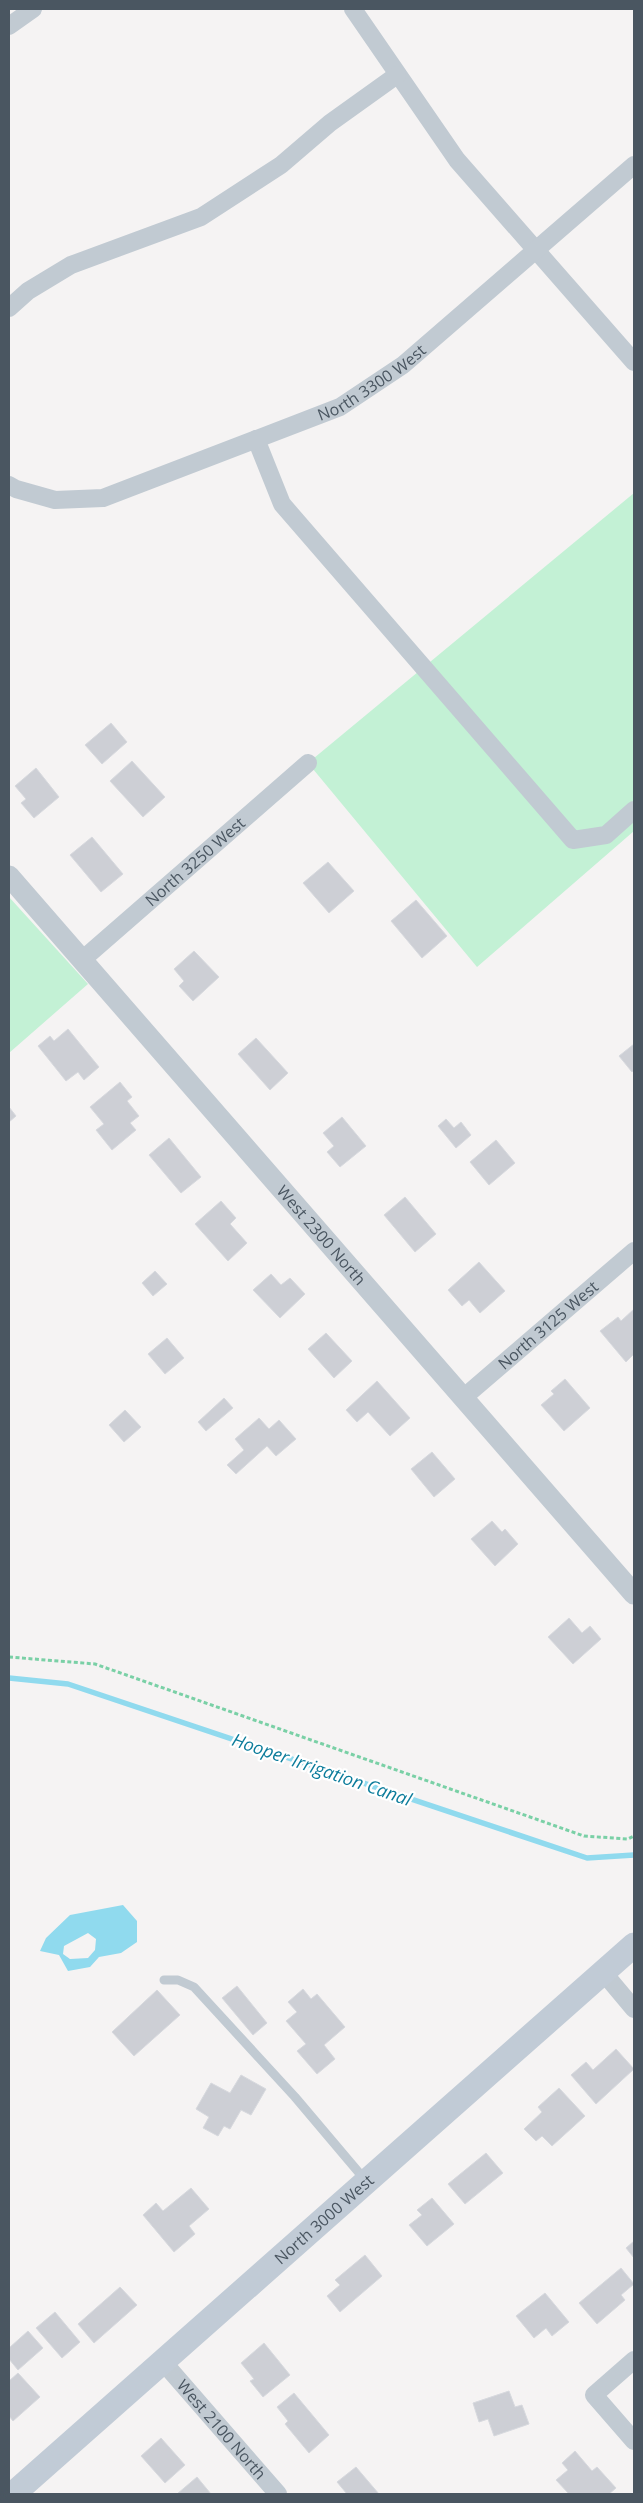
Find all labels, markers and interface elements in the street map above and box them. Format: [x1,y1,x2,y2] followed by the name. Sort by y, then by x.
[314,339,431,426] street label: North 3300 West
[140,812,250,911] street label: North 3250 West
[272,1180,371,1290] street label: West 2300 North
[493,1275,603,1374] street label: North 3125 West
[229,1727,415,1811] water label: Hooper Irrigation Canal
[270,2169,379,2269] street label: North 3000 West
[172,2375,271,2484] street label: West 2100 North

